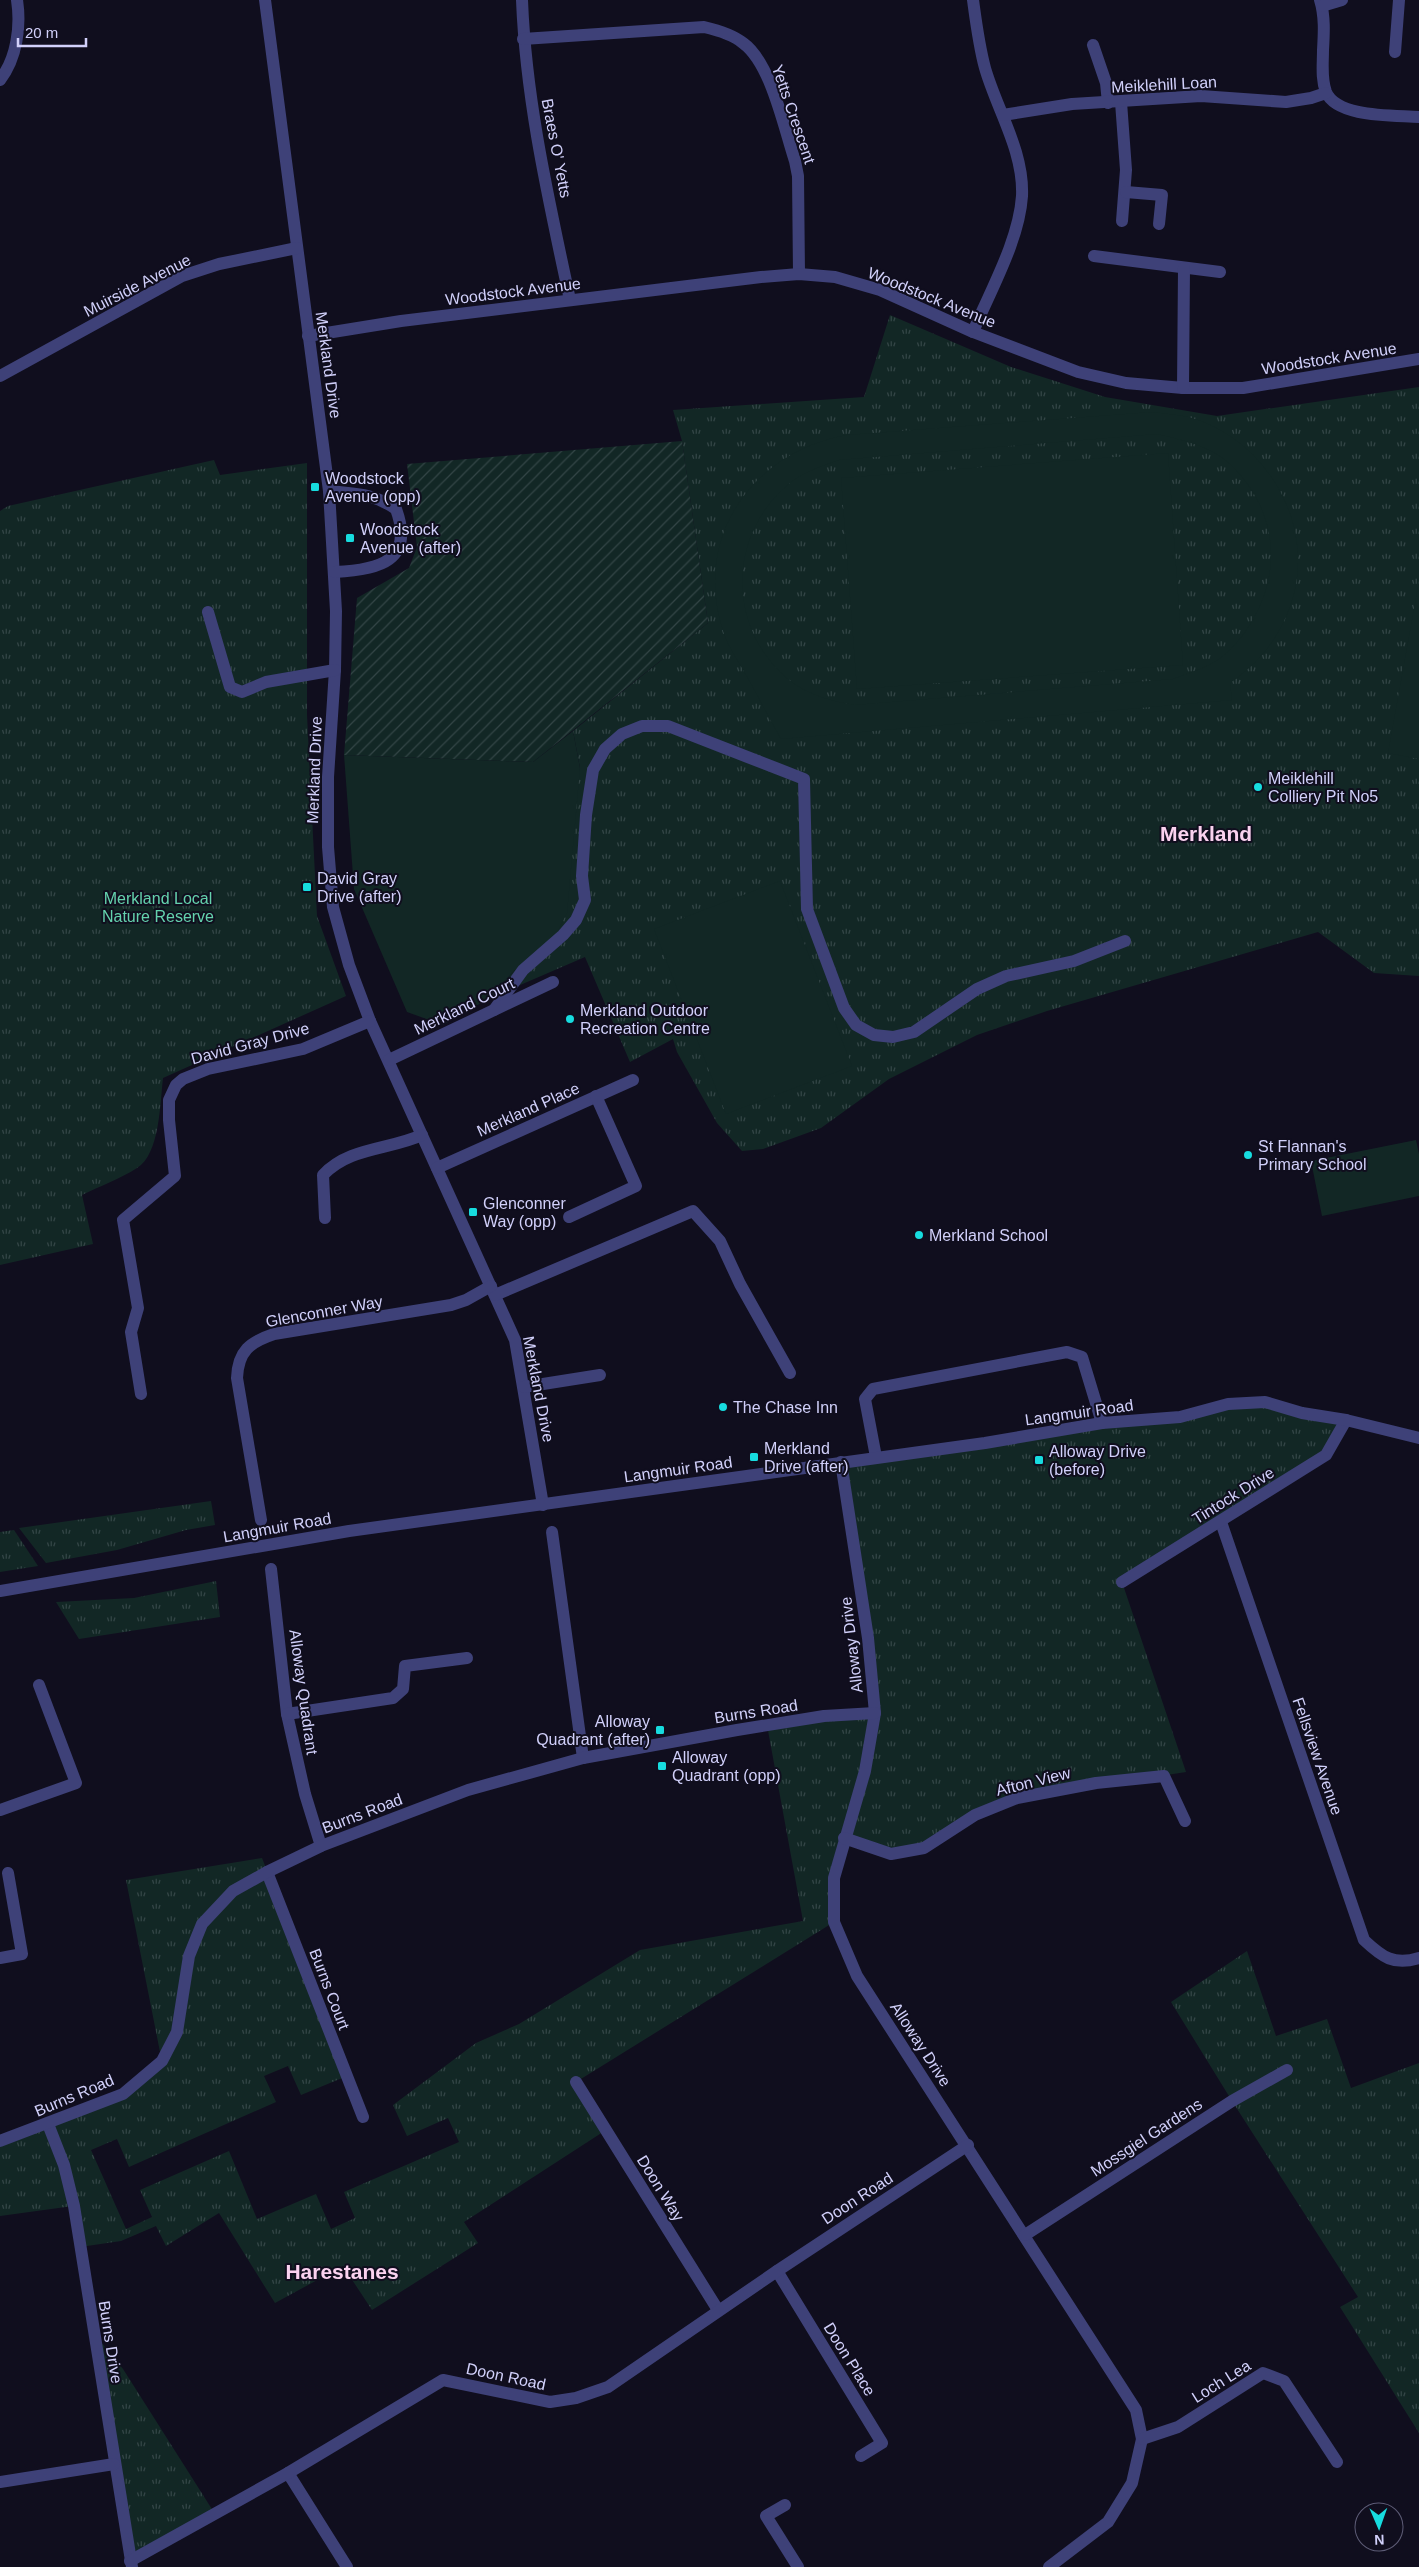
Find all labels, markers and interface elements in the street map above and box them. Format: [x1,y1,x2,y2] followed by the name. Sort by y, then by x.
[18,15,85,47] scale bar
[25,24,58,41] text: 20 m
[769,62,819,166] street label: Yetts Crescent
[1111,73,1217,96] street label: Meiklehill Loan
[539,97,574,199] street label: Braes O' Yetts
[81,251,194,320] street label: Muirside Avenue
[865,264,998,331] street label: Woodstock Avenue
[444,275,582,308] street label: Woodstock Avenue
[313,311,344,420] street label: Merkland Drive
[1260,339,1398,378] street label: Woodstock Avenue
[325,470,421,505] place label: Woodstock Avenue (opp)
[309,481,321,493] marker: Woodstock Avenue (opp)
[360,521,461,556] place label: Woodstock Avenue (after)
[344,532,356,544] marker: Woodstock Avenue (after)
[304,716,325,824] street label: Merkland Drive
[1268,770,1378,805] place label: Meiklehill Colliery Pit No5
[1252,781,1264,793] marker: Meiklehill Colliery Pit No5
[1160,822,1252,845] district label: Merkland
[317,870,401,905] place label: David Gray Drive (after)
[301,881,313,893] marker: David Gray Drive (after)
[102,890,214,925] park label: Merkland Local Nature Reserve
[411,975,518,1038] street label: Merkland Court
[580,1002,710,1037] place label: Merkland Outdoor Recreation Centre
[564,1013,576,1025] marker: Merkland Outdoor Recreation Centre
[189,1019,311,1067] street label: David Gray Drive
[474,1079,582,1140] street label: Merkland Place
[1258,1138,1366,1173] place label: St Flannan's Primary School
[1242,1149,1254,1161] marker: St Flannan's Primary School
[483,1195,566,1230] place label: Glenconner Way (opp)
[467,1206,479,1218] marker: Glenconner Way (opp)
[929,1227,1048,1244] place label: Merkland School
[913,1229,925,1241] marker: Merkland School
[264,1293,384,1330] street label: Glenconner Way
[520,1335,557,1444] street label: Merkland Drive
[1024,1396,1134,1429] street label: Langmuir Road
[733,1399,838,1416] place label: The Chase Inn
[717,1401,729,1413] marker: The Chase Inn
[764,1440,848,1475] place label: Merkland Drive (after)
[1049,1443,1146,1478] place label: Alloway Drive (before)
[748,1451,760,1463] marker: Merkland Drive (after)
[623,1453,733,1486] street label: Langmuir Road
[1033,1454,1045,1466] marker: Alloway Drive (before)
[1189,1464,1277,1527] street label: Tintock Drive
[222,1510,332,1545] street label: Langmuir Road
[837,1596,866,1694] street label: Alloway Drive
[286,1628,321,1756] street label: Alloway Quadrant
[1289,1695,1346,1817] street label: Fellsview Avenue
[713,1696,799,1726] street label: Burns Road
[536,1713,650,1748] place label: Alloway Quadrant (after)
[654,1724,666,1736] marker: Alloway Quadrant (after)
[672,1749,781,1784] place label: Alloway Quadrant (opp)
[656,1760,668,1772] marker: Alloway Quadrant (opp)
[994,1764,1073,1799] street label: Afton View
[320,1790,405,1837] street label: Burns Road
[306,1946,353,2033] street label: Burns Court
[887,1999,954,2090] street label: Alloway Drive
[32,2071,116,2120] street label: Burns Road
[1088,2095,1205,2180] street label: Mossgiel Gardens
[634,2152,687,2224] street label: Doon Way
[819,2169,896,2228] street label: Doon Road
[285,2260,399,2283] district label: Harestanes
[96,2299,125,2385] street label: Burns Drive
[820,2320,879,2399] street label: Doon Place
[1189,2357,1254,2406] street label: Loch Lea
[465,2360,547,2393] street label: Doon Road
[1354,2502,1404,2552] north arrow
[1374,2532,1385,2548] text: N

